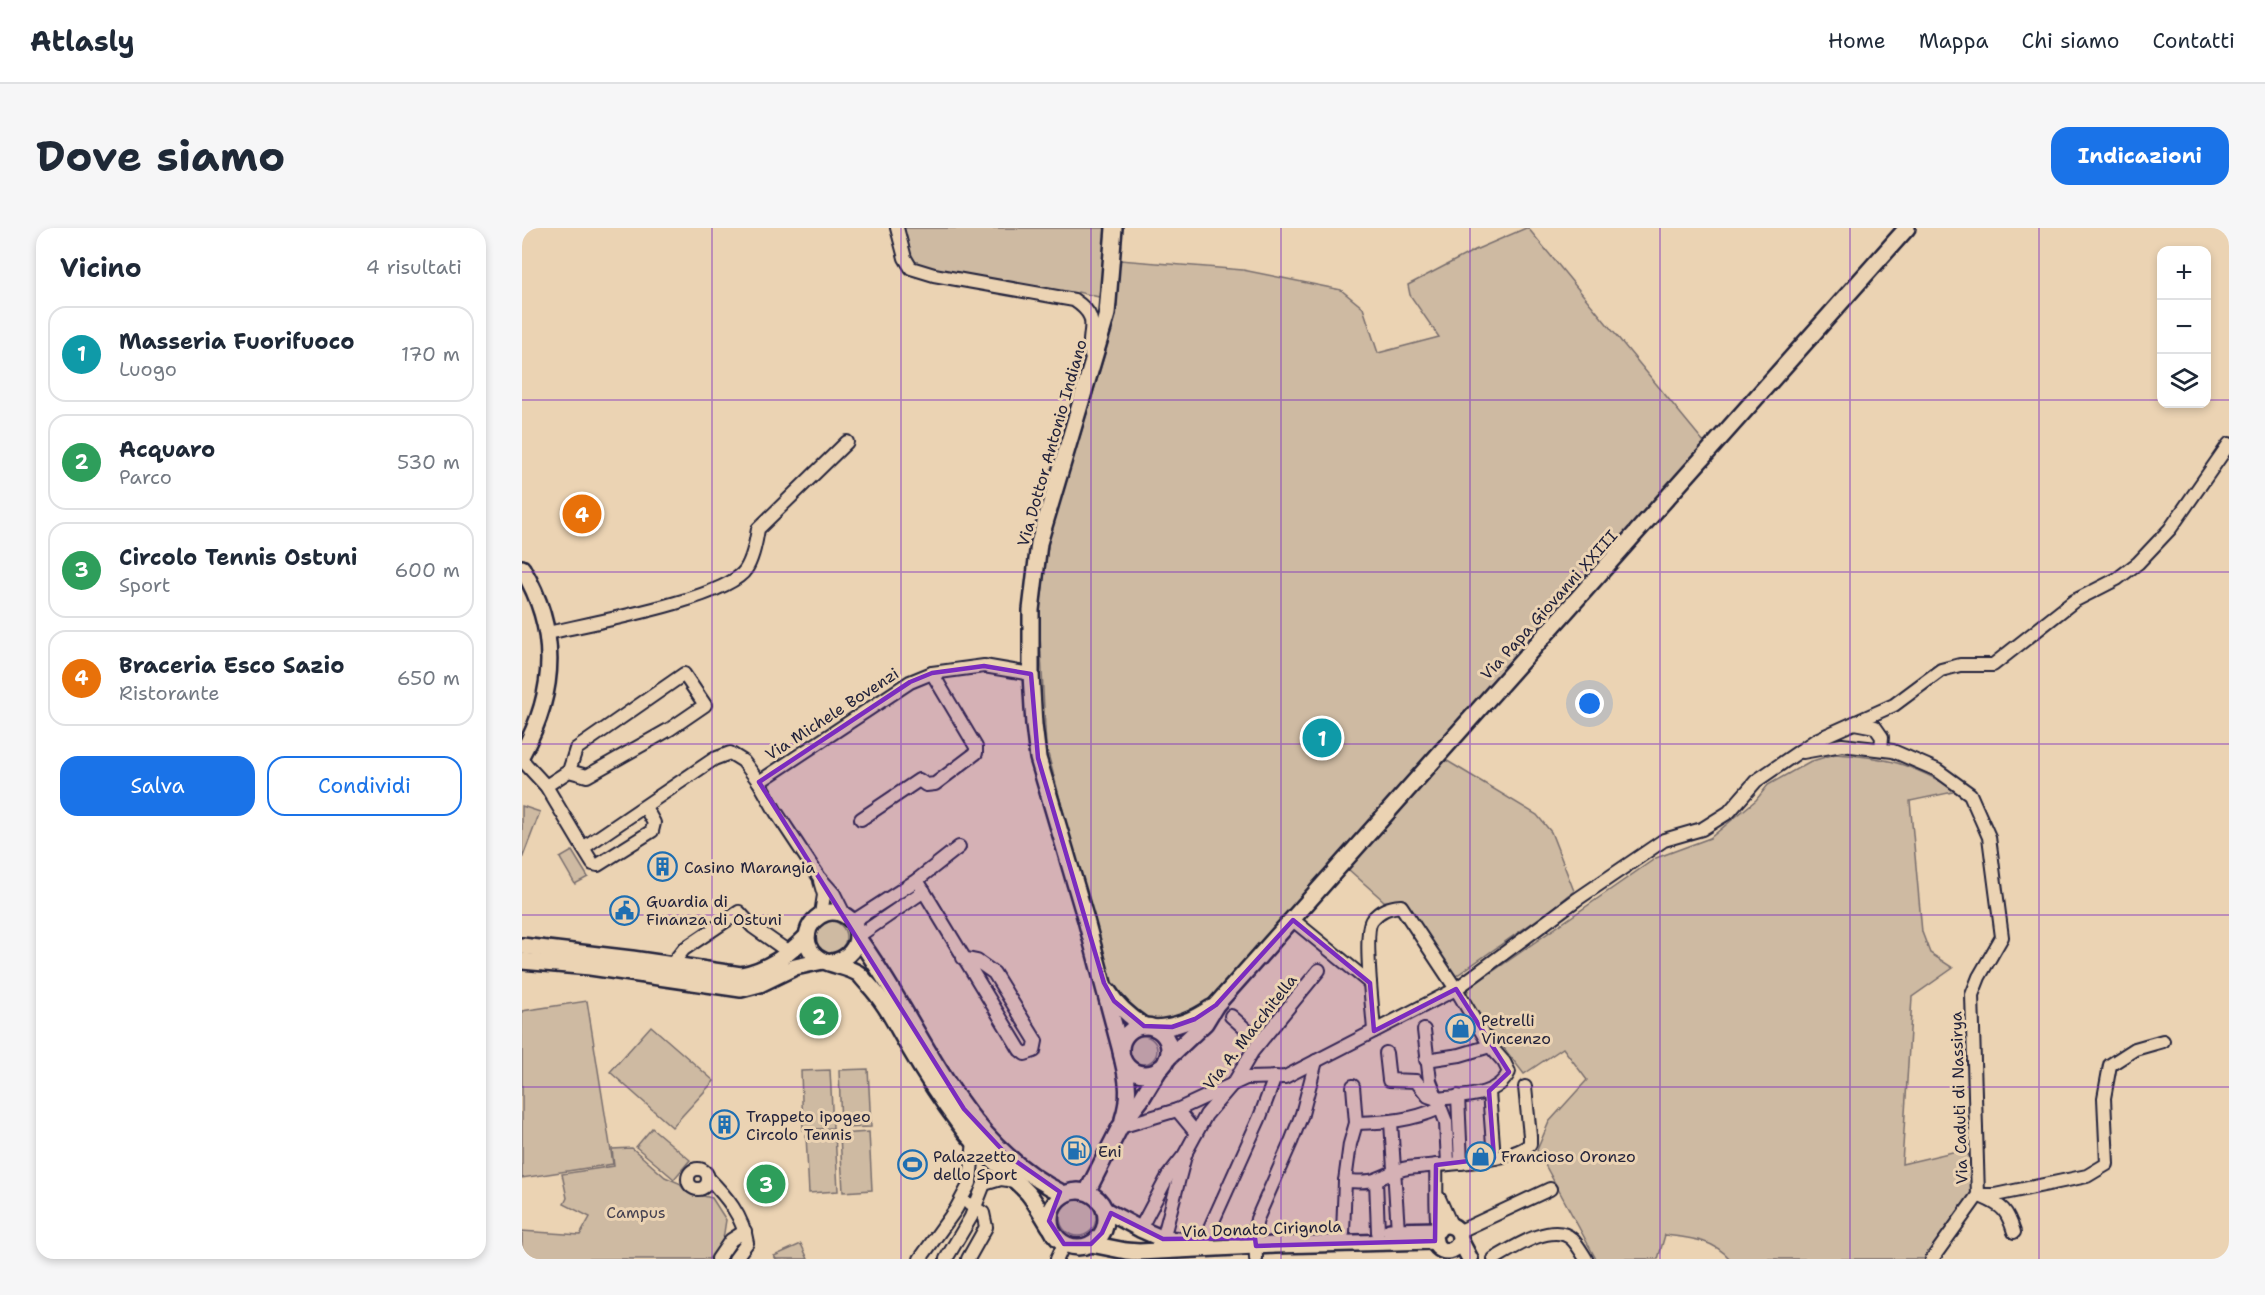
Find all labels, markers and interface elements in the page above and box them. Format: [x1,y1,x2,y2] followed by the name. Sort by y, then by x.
[30,22,135,60] text: Atlasly
[1828,27,1886,55] text: Home
[1919,27,1989,55] text: Mappa
[2022,27,2119,55] text: Chi siamo
[2152,27,2235,55] text: Contatti
[2051,127,2229,185] button: Indicazioni
[36,128,285,184] text: Dove siamo
[2157,246,2211,408] map controls
[2157,246,2211,300] button: +
[60,250,142,285] text: Vicino
[366,254,462,280] text: 4 risultati
[2157,300,2211,354] button: −
[119,327,354,356] text: Masseria Fuorifuoco
[1012,337,1092,549] street label: Via Dottor Antonio Indiano
[77,341,86,367] text: 1
[401,341,460,367] text: 170 m
[2157,354,2211,408] button: layers
[119,356,177,382] text: Luogo
[119,435,215,464] text: Acquaro
[75,449,89,475] text: 2
[397,449,460,475] text: 530 m
[119,464,172,490] text: Parco
[562,492,602,536] pin: 4
[1476,525,1622,684] street label: Via Papa Giovanni XXIII
[119,543,357,572] text: Circolo Tennis Ostuni
[75,557,89,583] text: 3
[395,557,460,583] text: 600 m
[119,572,170,598] text: Sport
[119,651,345,680] text: Braceria Esco Sazio
[761,663,903,765] street label: Via Michele Bovenzi
[75,665,89,691] text: 4
[397,665,460,691] text: 650 m
[119,680,220,706] text: Ristorante
[1575,689,1604,718] your location
[1302,716,1342,760] pin: 1
[60,756,255,816] button: Salva
[267,756,462,816] button: Condividi
[647,851,679,883] building icon: Casino Marangia
[684,857,815,878] place label: Casino Marangia
[646,891,782,930] place label: Guardia di Finanza di Ostuni
[609,894,641,926] public building icon: Guardia di Finanza di Ostuni
[1198,970,1302,1094] street label: Via A. Macchitella
[800,994,838,1038] pin: 2
[1481,1010,1551,1049] place label: Petrelli Vincenzo
[1945,1011,1973,1185] street label: Via Caduti di Nassirya
[1444,1013,1476,1045] shop icon: Petrelli Vincenzo
[746,1106,871,1145] place label: Trappeto ipogeo Circolo Tennis
[709,1109,741,1141] building icon: Trappeto ipogeo Circolo Tennis
[1061,1135,1093,1167] fuel station icon: Eni
[1464,1140,1496,1172] shop icon: Francioso Oronzo
[1098,1141,1122,1162] place label: Eni
[933,1146,1018,1185] place label: Palazzetto dello Sport
[1501,1146,1636,1167] place label: Francioso Oronzo
[896,1149,928,1181] sports icon: Palazzetto dello Sport
[746,1162,786,1206] pin: 3
[606,1202,666,1223] park label: Campus
[1181,1216,1343,1242] street label: Via Donato Cirignola

